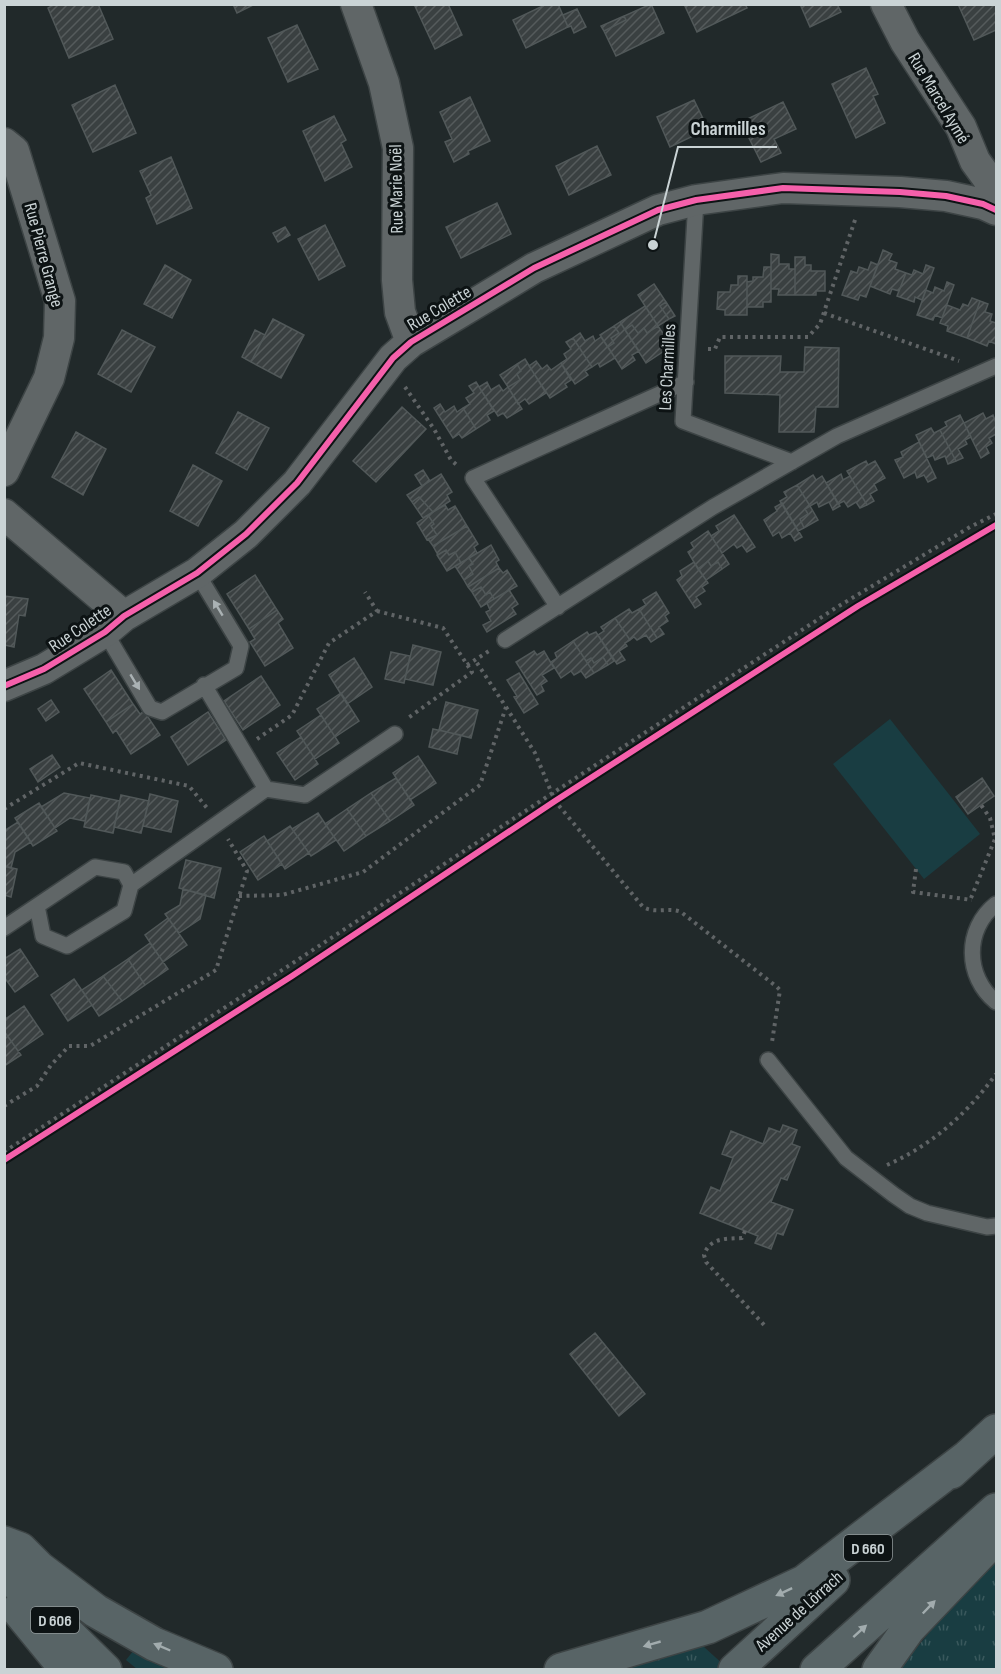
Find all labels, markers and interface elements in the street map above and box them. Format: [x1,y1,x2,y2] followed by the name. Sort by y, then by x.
[903,49,974,147] street label: Rue Marcel Aymé
[678,109,777,147] callout: Charmilles
[690,117,766,141] text: Charmilles
[385,144,408,234] street label: Rue Marie Noël
[20,201,68,310] street label: Rue Pierre Grange
[404,281,475,336] street label: Rue Colette
[655,323,680,411] street label: Les Charmilles
[45,600,115,657] street label: Rue Colette
[213,600,224,616] one-way arrow
[130,674,141,690] one-way arrow
[844,1535,892,1561] road number: D 660
[751,1567,847,1657] street label: Avenue de Lörrach
[776,1587,793,1596] one-way arrow
[921,1601,935,1615] one-way arrow
[31,1607,79,1633] road number: D 606
[852,1625,867,1638] one-way arrow
[643,1640,661,1649] one-way arrow
[152,1642,170,1652] one-way arrow

